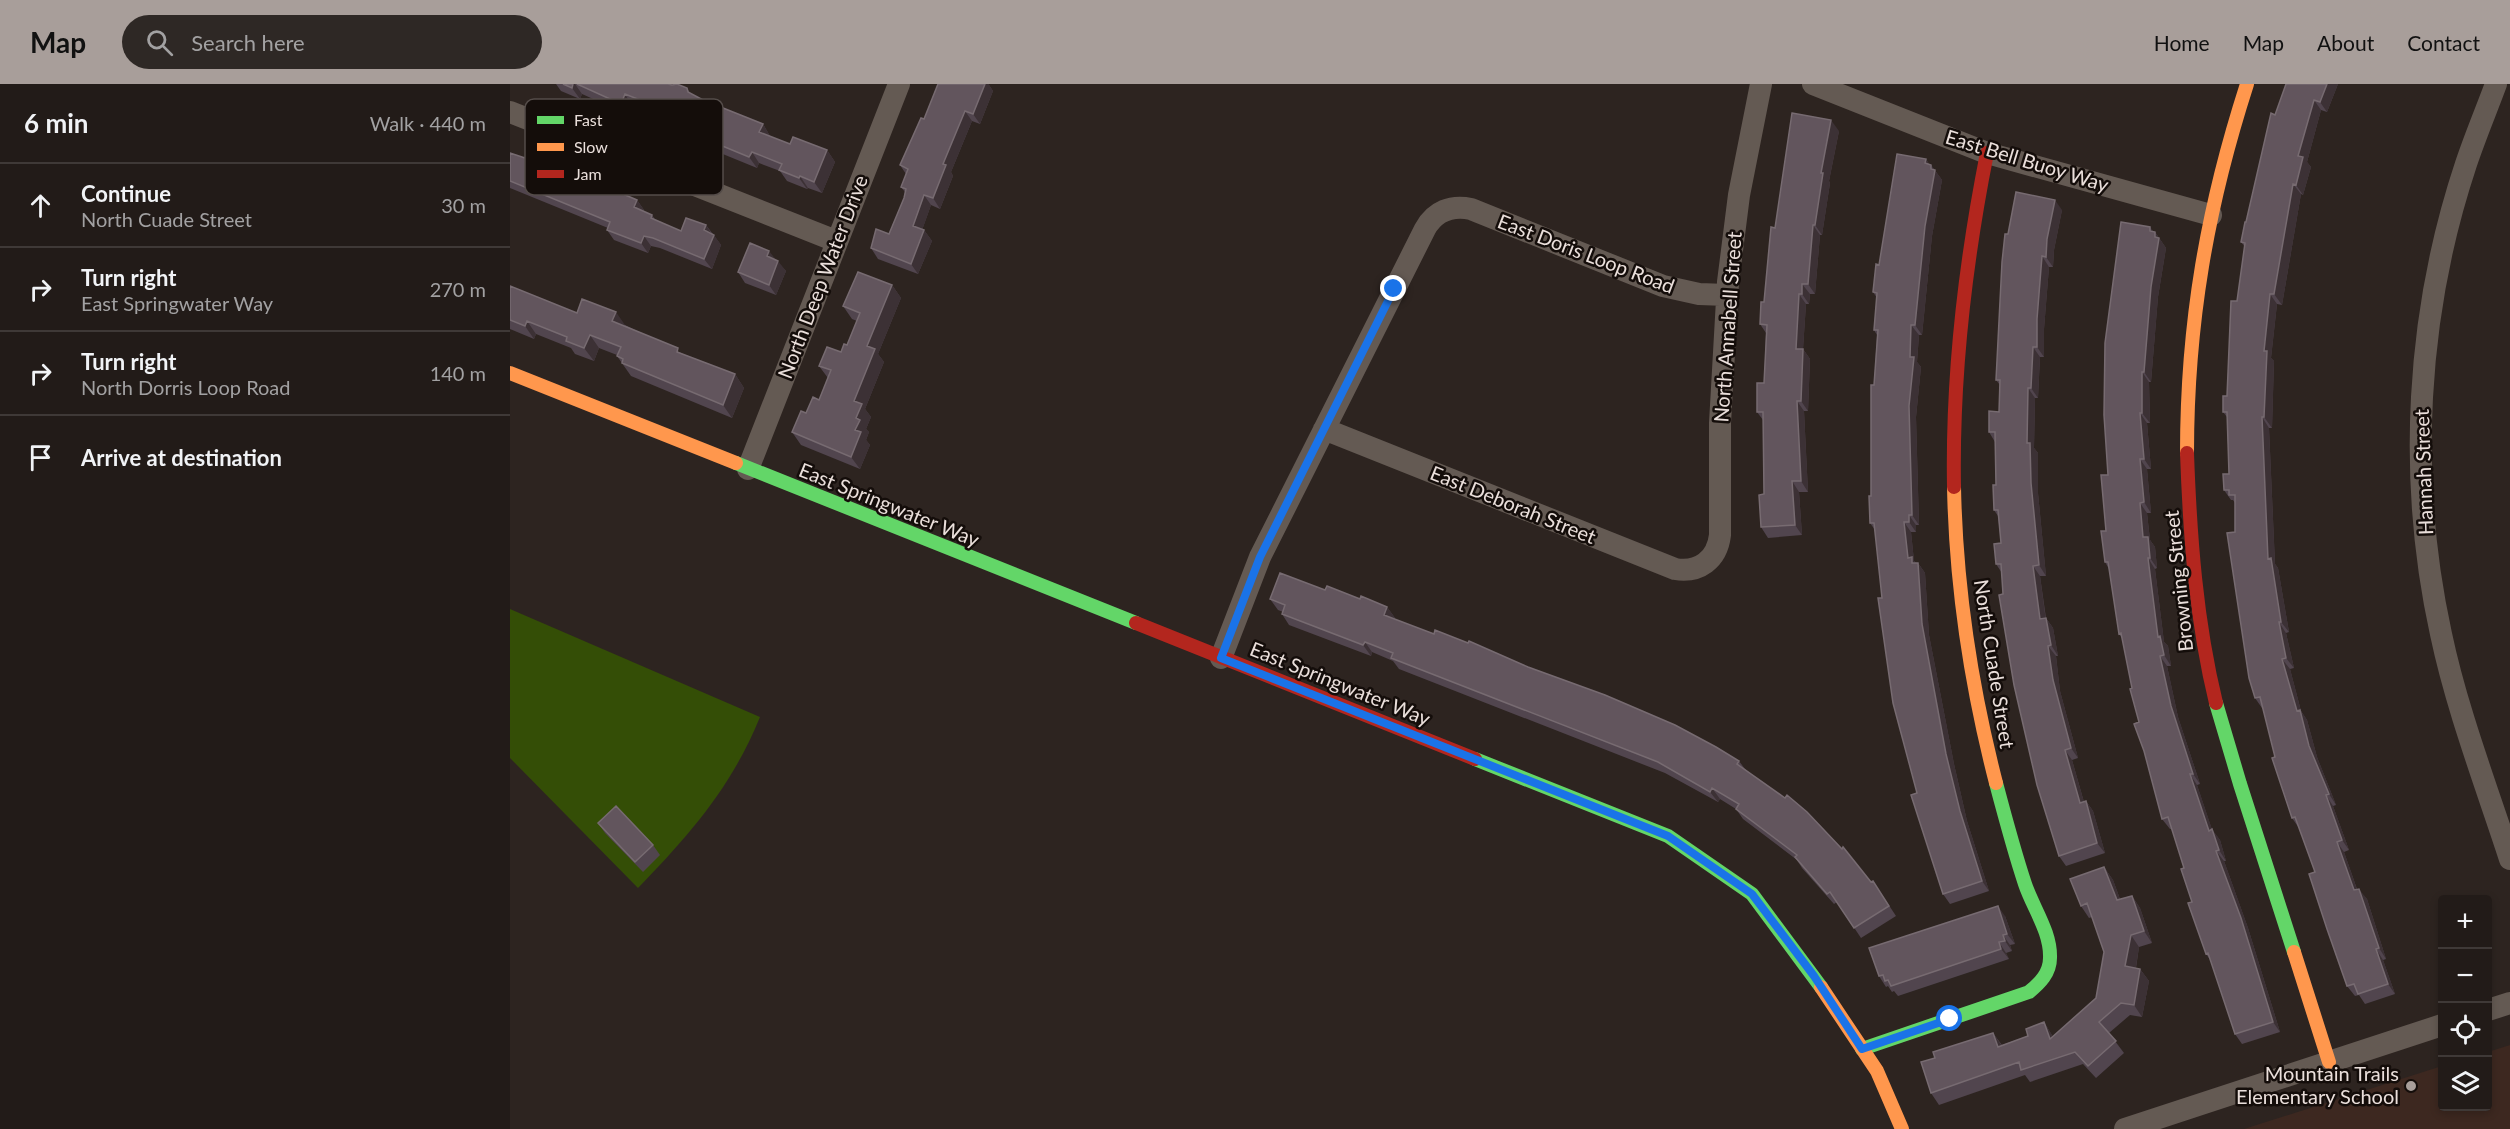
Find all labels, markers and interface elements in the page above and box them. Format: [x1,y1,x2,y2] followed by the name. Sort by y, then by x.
[122,15,542,69] search box
[30,25,86,59] text: Map
[143,26,176,59] icon: search
[191,29,305,56] text: Search here
[2154,30,2210,55] text: Home
[2243,30,2284,55] text: Map
[2317,30,2374,55] text: About
[2407,30,2480,55] text: Contact
[525,99,723,195] legend
[24,107,88,139] text: 6 min
[574,110,603,129] text: Fast
[370,111,486,135] text: Walk · 440 m
[1943,124,2112,196] street label: East Bell Buoy Way
[574,137,608,156] text: Slow
[574,164,602,183] text: Jam
[772,172,872,382] street label: North Deep Water Drive
[81,180,171,207] text: Continue
[24,189,57,222] icon: ahead
[441,193,486,217] text: 30 m
[81,207,252,231] text: North Cuade Street
[1495,208,1678,298] street label: East Doris Loop Road
[1708,231,1746,423] street label: North Annabell Street
[81,264,176,291] text: Turn right
[24,273,57,306] icon: right
[1380,275,1406,301] route end
[430,277,486,301] text: 270 m
[81,291,273,315] text: East Springwater Way
[81,348,176,375] text: Turn right
[24,357,57,390] icon: right
[430,361,486,385] text: 140 m
[81,375,291,399] text: North Dorris Loop Road
[2409,409,2437,535] street label: Hannah Street
[24,441,57,474] icon: arrive
[81,444,282,471] text: Arrive at destination
[796,457,984,551] street label: East Springwater Way
[1427,460,1600,548] street label: East Deborah Street
[2159,509,2197,653] street label: Browning Street
[1970,578,2020,750] street label: North Cuade Street
[1247,636,1435,730] street label: East Springwater Way
[2438,895,2492,1111] map controls
[2438,895,2492,949] button: +
[2438,949,2492,1003] button: −
[2438,1003,2492,1057] button: locate
[1936,1005,1962,1031] route start
[2438,1057,2492,1111] button: layers
[2236,1061,2399,1108] place label: Mountain Trails Elementary School
[2404,1079,2418,1093] marker: Mountain Trails Elementary School

